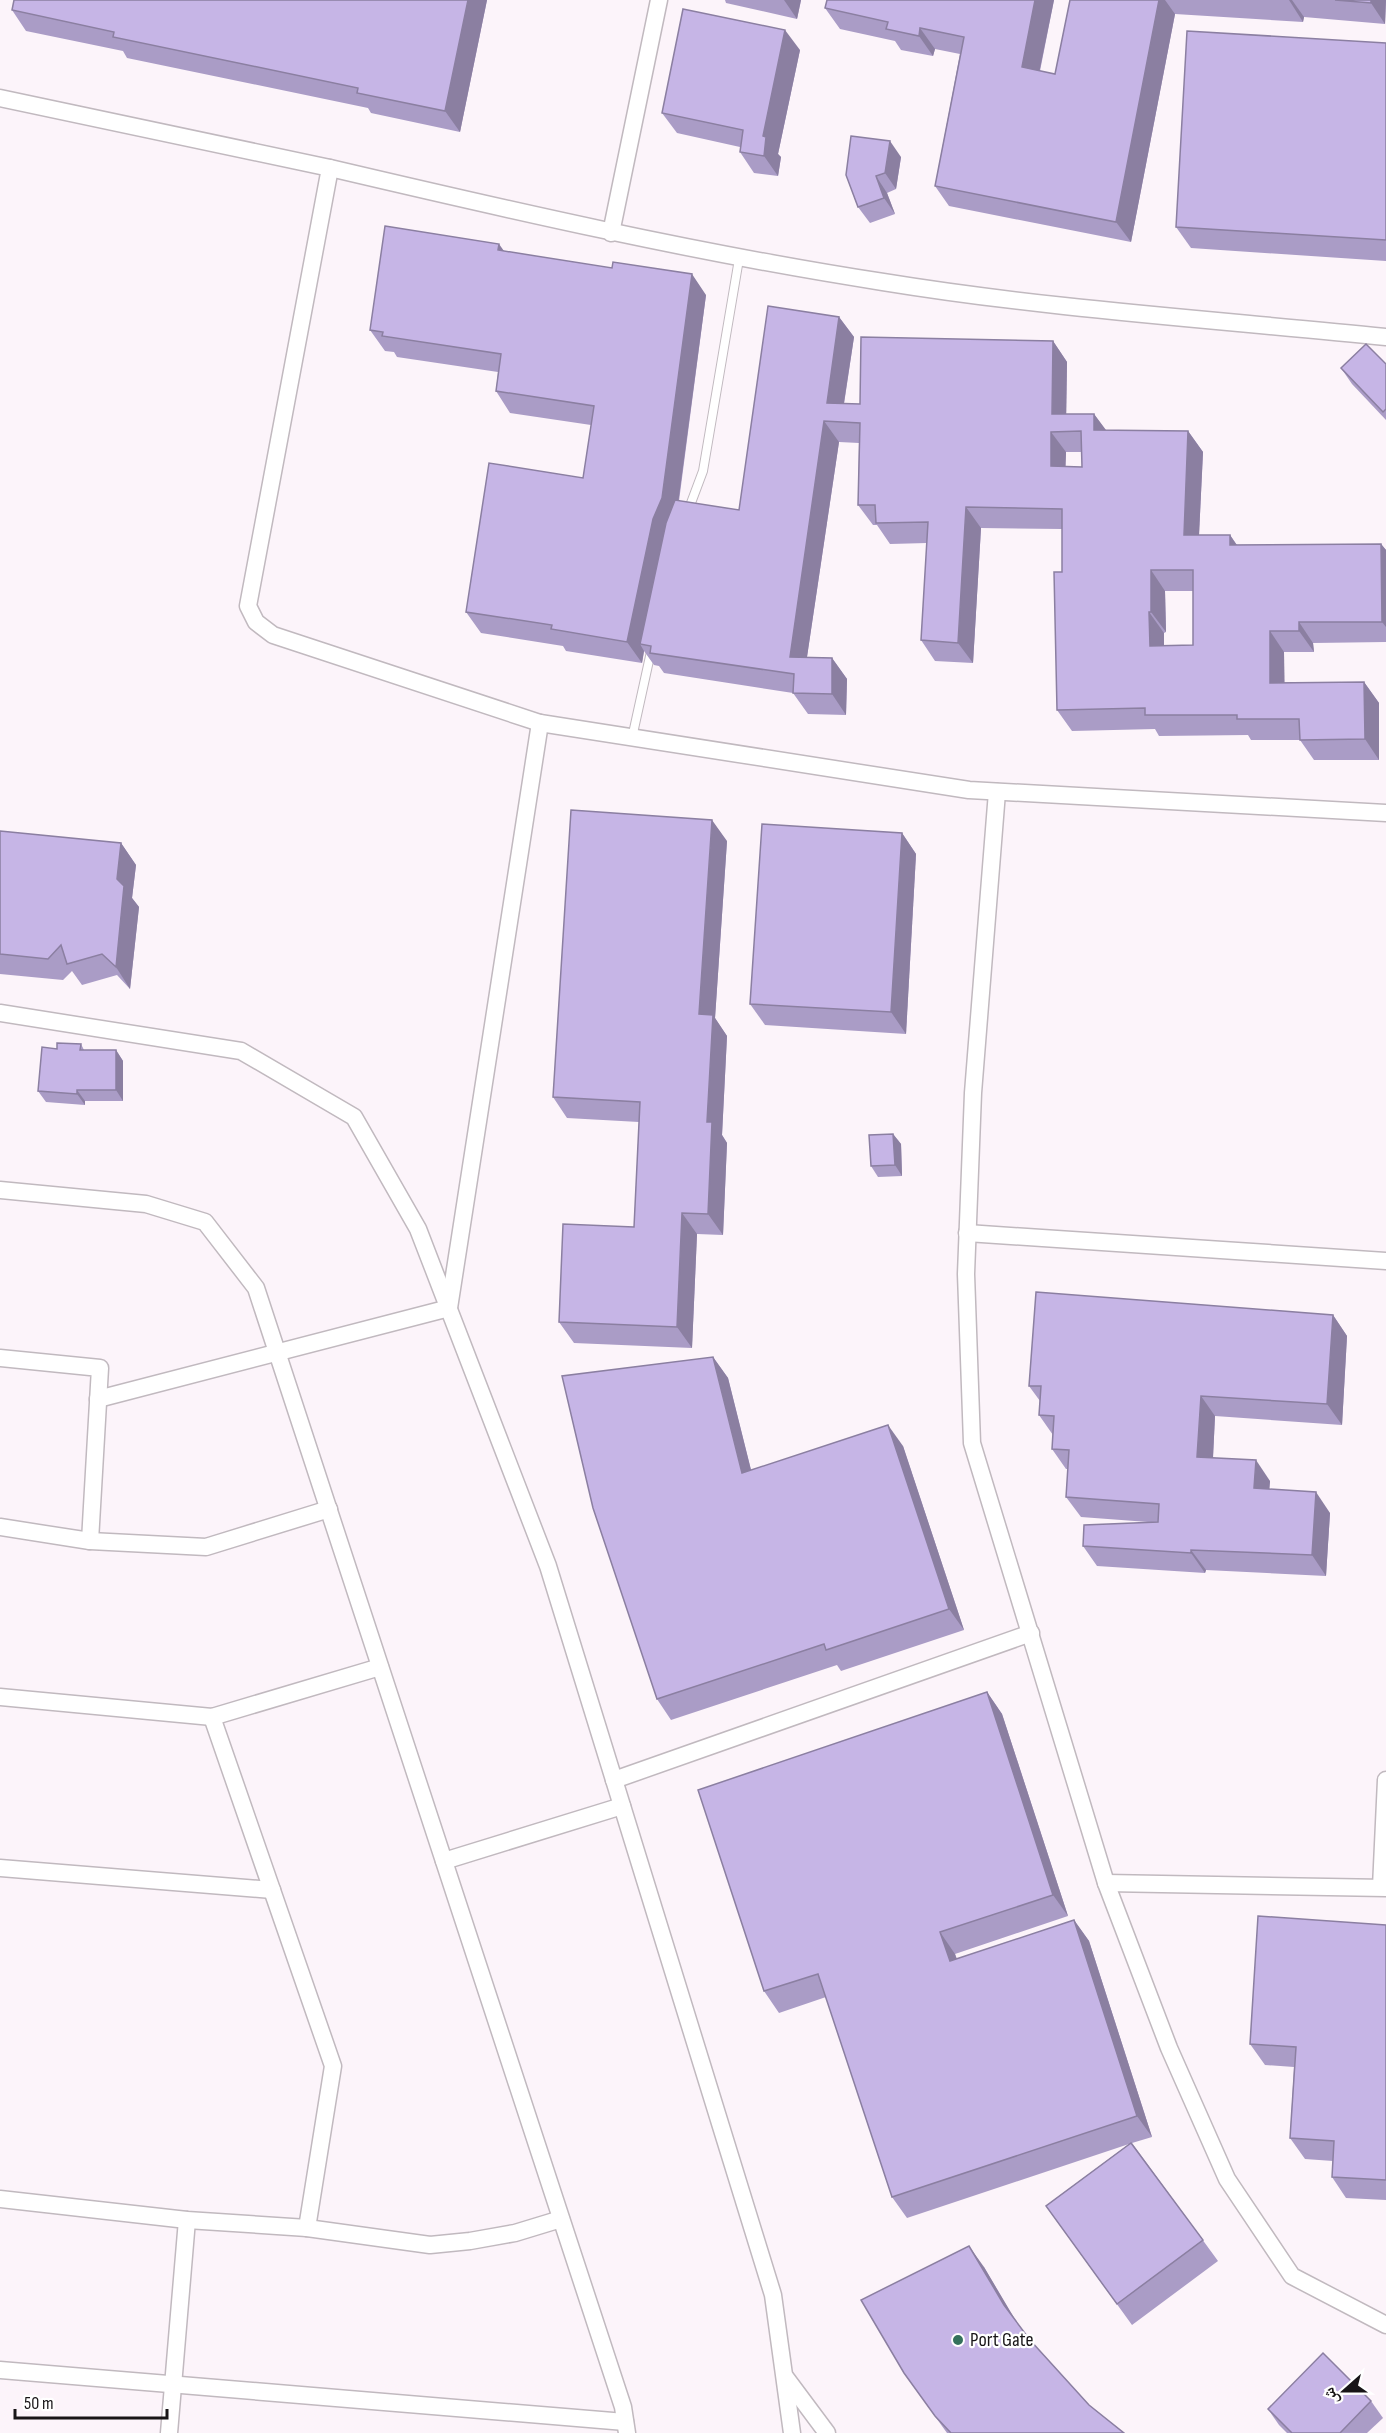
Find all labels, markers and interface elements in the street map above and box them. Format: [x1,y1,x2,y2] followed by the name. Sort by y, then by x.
[970,2328,1034,2352] place label: Port Gate
[951,2333,965,2347] marker: Port Gate
[1314,2361,1374,2421] north arrow
[15,2382,166,2420] scale bar
[1319,2384,1343,2407] text: ش
[24,2393,54,2414] text: 50 m

